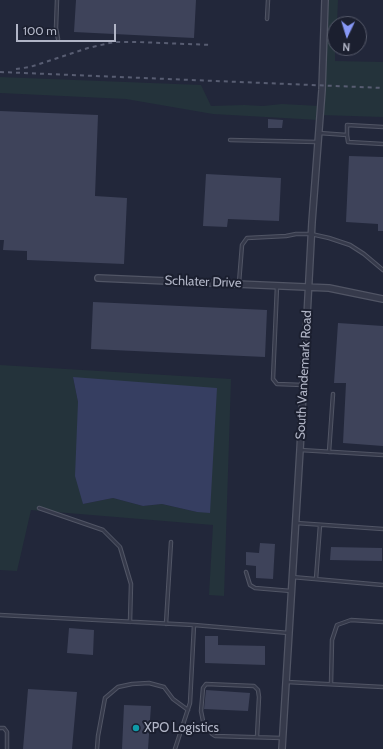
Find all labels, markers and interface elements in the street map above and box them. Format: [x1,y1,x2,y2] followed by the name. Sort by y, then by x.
[18,16,118,42] scale bar
[327,16,367,56] north arrow
[23,23,57,38] text: 100 m
[342,40,351,54] text: N
[164,273,242,291] street label: Schlater Drive
[293,310,315,440] street label: South Vandemark Road
[144,720,219,736] place label: XPO Logistics
[131,723,141,733] marker: XPO Logistics

